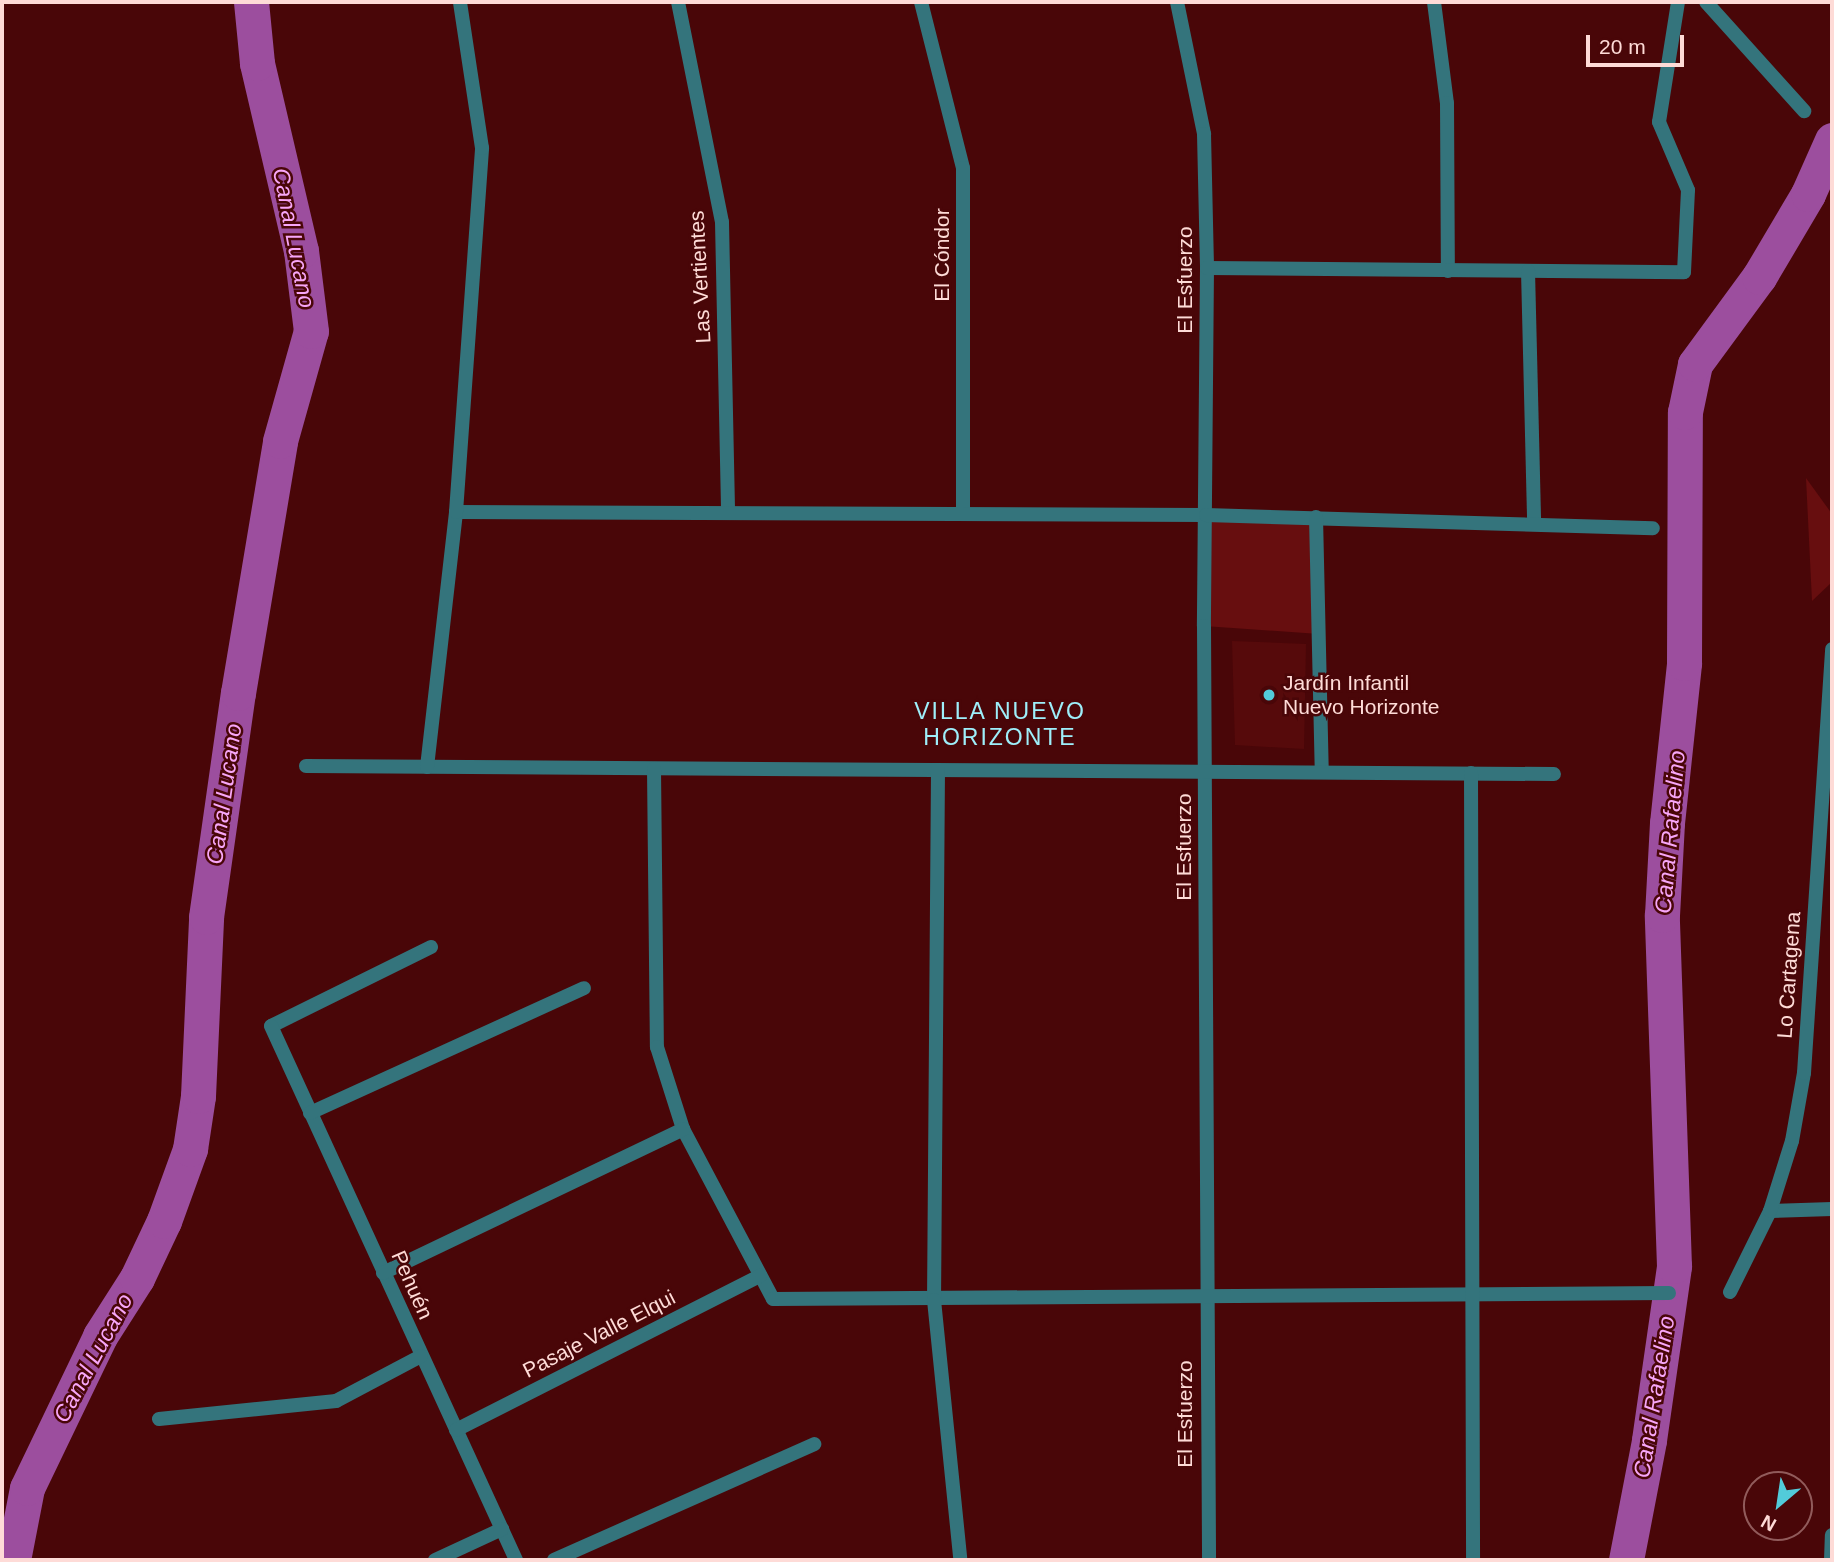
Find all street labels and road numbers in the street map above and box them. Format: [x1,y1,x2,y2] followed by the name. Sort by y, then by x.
[929,208,955,302] street label: El Cóndor
[684,210,716,344] street label: Las Vertientes
[1172,226,1198,334] street label: El Esfuerzo
[1171,793,1197,901] street label: El Esfuerzo
[1772,911,1806,1039] street label: Lo Cartagena
[386,1247,438,1323] street label: Pehuén
[519,1285,679,1383] street label: Pasaje Valle Elqui
[1172,1360,1198,1468] street label: El Esfuerzo

